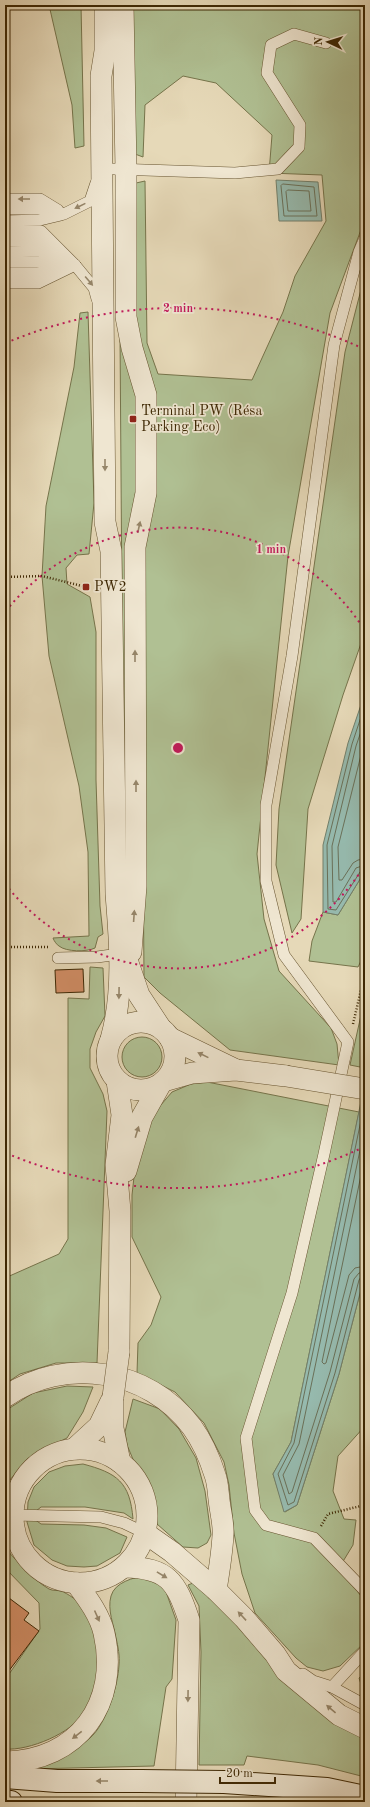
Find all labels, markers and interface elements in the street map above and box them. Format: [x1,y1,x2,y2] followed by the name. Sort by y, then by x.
[308,22,348,62] north arrow
[314,36,325,46] text: N
[17,196,30,202] one-way arrow
[74,203,86,209] one-way arrow
[84,276,93,286] one-way arrow
[163,303,193,315] text: 2 min
[141,404,262,434] place label: Terminal PW (Résa Parking Eco)
[128,414,138,424] marker: Terminal PW (Résa Parking Eco)
[102,459,108,472] one-way arrow
[137,520,143,533] one-way arrow
[256,544,286,556] text: 1 min
[94,580,127,594] place label: PW2
[81,582,91,592] marker: PW2
[132,649,138,662] one-way arrow
[171,741,185,755] centre of rings
[133,779,139,792] one-way arrow
[130,910,137,922] one-way arrow
[116,987,122,1000] one-way arrow
[197,1052,209,1058] one-way arrow
[134,1126,140,1138] one-way arrow
[156,1571,168,1578] one-way arrow
[94,1610,100,1621] one-way arrow
[237,1611,247,1621] one-way arrow
[185,1690,191,1703] one-way arrow
[326,1704,337,1713] one-way arrow
[72,1731,83,1740] one-way arrow
[220,1759,275,1785] scale bar
[226,1768,253,1780] text: 20 m
[95,1778,108,1784] one-way arrow

